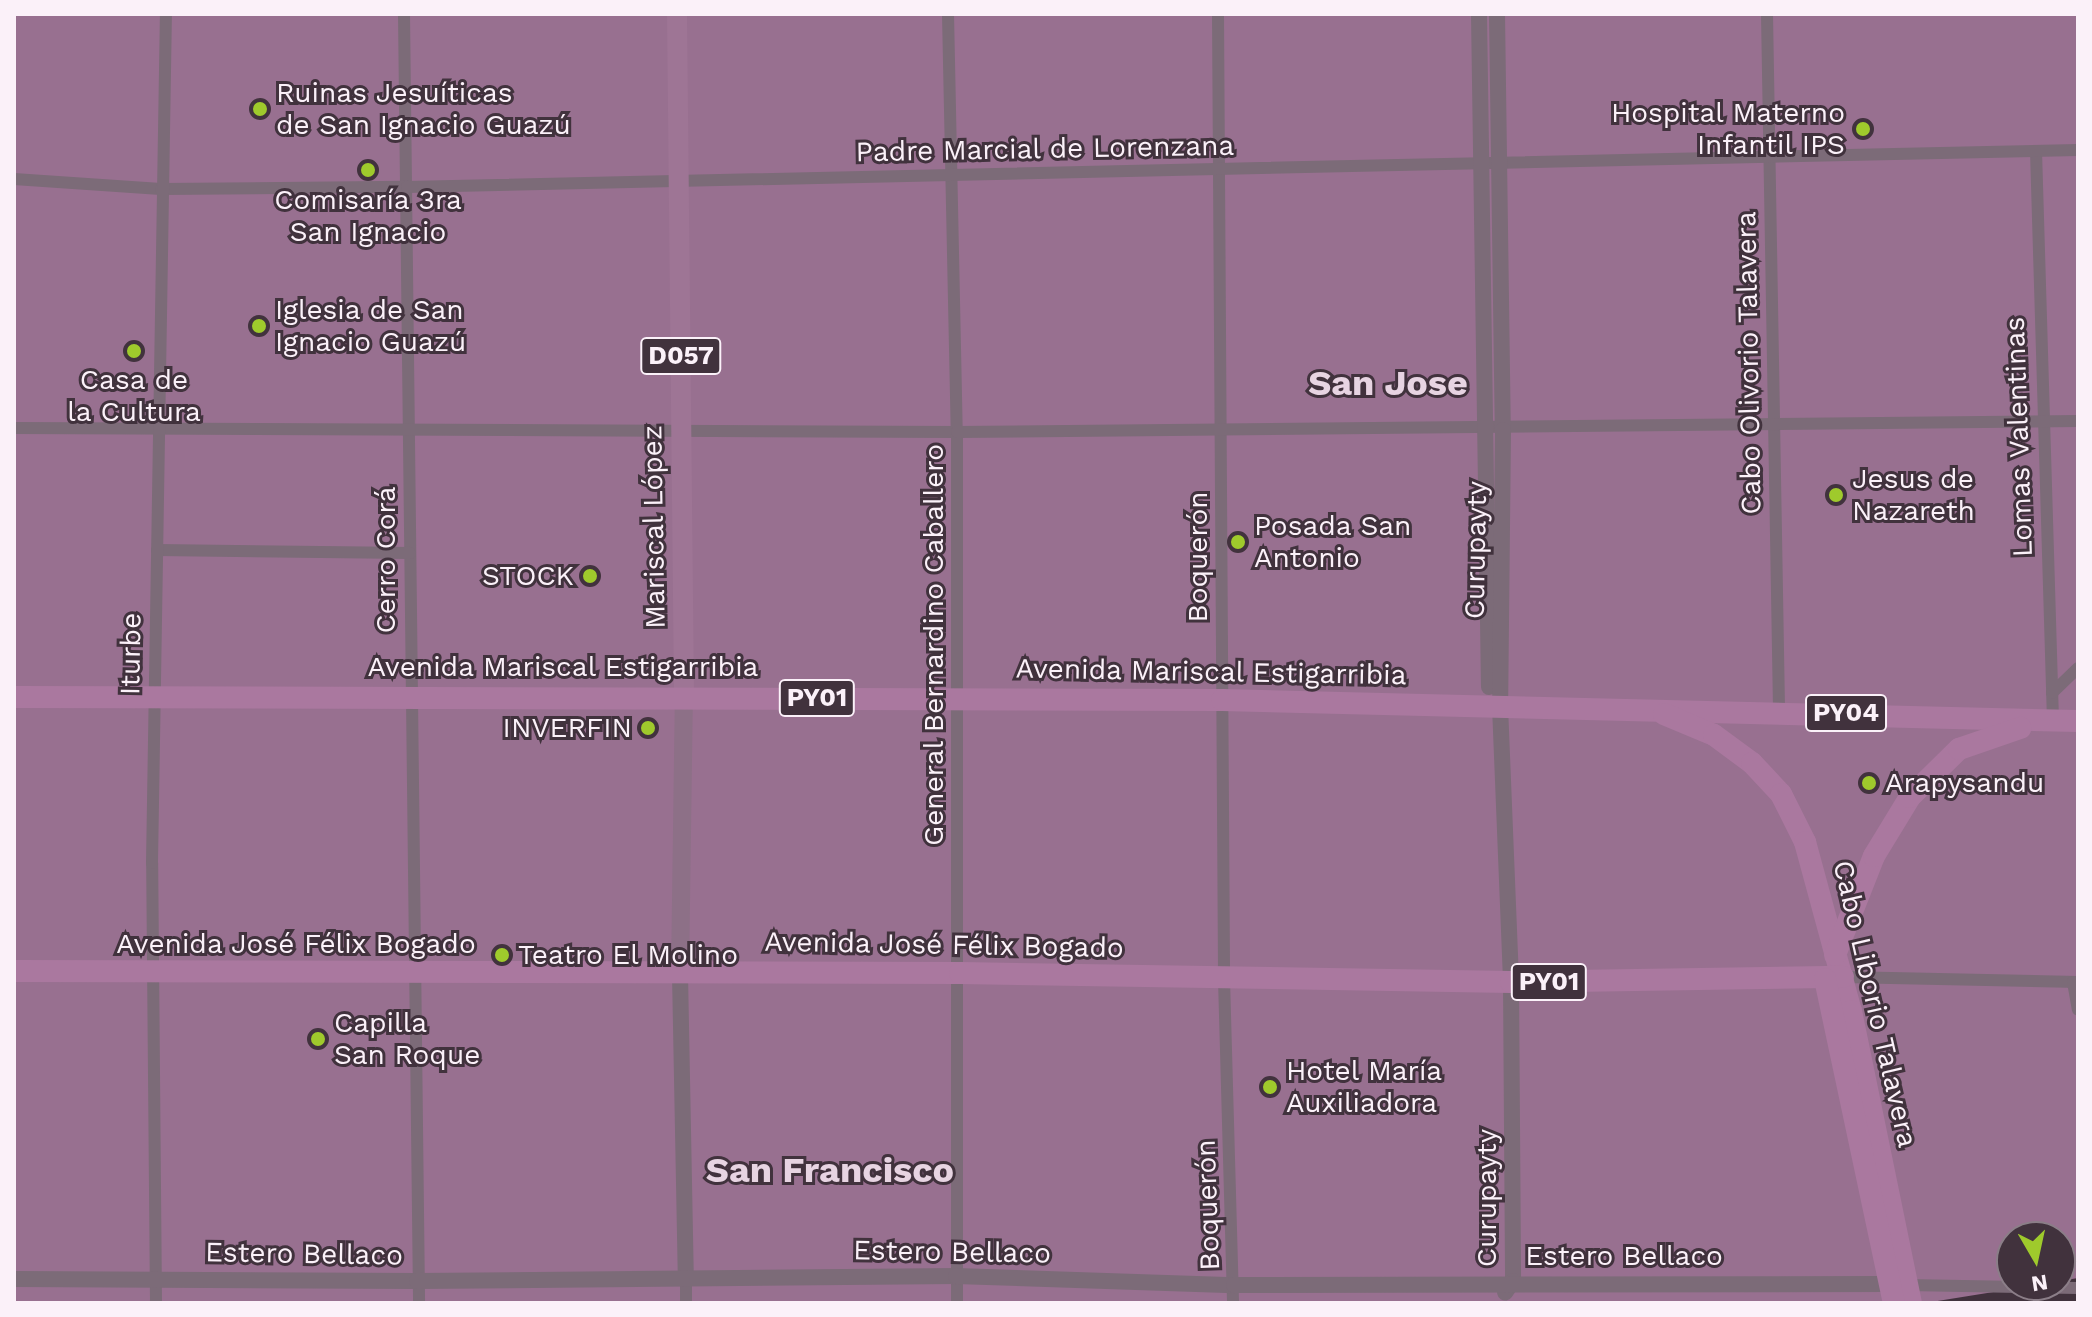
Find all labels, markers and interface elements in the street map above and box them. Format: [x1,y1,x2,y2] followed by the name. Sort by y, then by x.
[276,76,571,142] place label: Ruinas Jesuíticas de San Ignacio Guazú
[1610,96,1845,162] place label: Hospital Materno Infantil IPS
[251,100,269,118] marker: Ruinas Jesuíticas de San Ignacio Guazú
[1852,118,1874,140] marker: Hospital Materno Infantil IPS
[855,129,1235,169] street label: Padre Marcial de Lorenzana
[359,161,377,179] marker: Comisaría 3ra San Ignacio
[274,183,462,249] place label: Comisaría 3ra San Ignacio
[1730,211,1768,515] street label: Cabo Olivorio Talavera
[275,293,466,359] place label: Iglesia de San Ignacio Guazú
[1998,316,2040,558] street label: Lomas Valentinas
[250,317,268,335] marker: Iglesia de San Ignacio Guazú
[639,334,723,378] road number: D057
[125,342,143,360] marker: Casa de la Cultura
[1308,362,1468,406] district label: San Jose
[67,363,201,429] place label: Casa de la Cultura
[635,424,673,630] street label: Mariscal López
[917,443,951,847] street label: General Bernardino Caballero
[1852,462,1975,528] place label: Jesus de Nazareth
[1458,481,1494,619] street label: Curupayty
[1827,486,1845,504] marker: Jesus de Nazareth
[369,487,403,633] street label: Cerro Corá
[1181,491,1215,623] street label: Boquerón
[1254,509,1412,575] place label: Posada San Antonio
[1229,533,1247,551] marker: Posada San Antonio
[482,559,574,593] place label: STOCK
[581,567,599,585] marker: STOCK
[113,612,149,696] street label: Iturbe
[367,650,759,684] street label: Avenida Mariscal Estigarribia
[1014,652,1408,692] street label: Avenida Mariscal Estigarribia
[777,676,857,720] road number: PY01
[1804,691,1888,735] road number: PY04
[503,711,632,745] place label: INVERFIN
[639,719,657,737] marker: INVERFIN
[1885,766,2044,800] place label: Arapysandu
[1860,774,1878,792] marker: Arapysandu
[1826,857,1924,1151] street label: Cabo Liborio Talavera
[763,925,1125,965] street label: Avenida José Félix Bogado
[115,927,477,961] street label: Avenida José Félix Bogado
[518,938,739,972] place label: Teatro El Molino
[493,946,511,964] marker: Teatro El Molino
[1509,960,1589,1004] road number: PY01
[334,1006,480,1072] place label: Capilla San Roque
[309,1030,327,1048] marker: Capilla San Roque
[1286,1054,1443,1120] place label: Hotel María Auxiliadora
[1261,1078,1279,1096] marker: Hotel María Auxiliadora
[1470,1129,1504,1267] street label: Curupayty
[1189,1139,1227,1271] street label: Boquerón
[706,1149,954,1193] district label: San Francisco
[1996,1221,2076,1301] north arrow
[853,1233,1051,1271] street label: Estero Bellaco
[205,1235,403,1273] street label: Estero Bellaco
[1525,1239,1723,1273] street label: Estero Bellaco
[2030,1270,2050,1297] text: N

